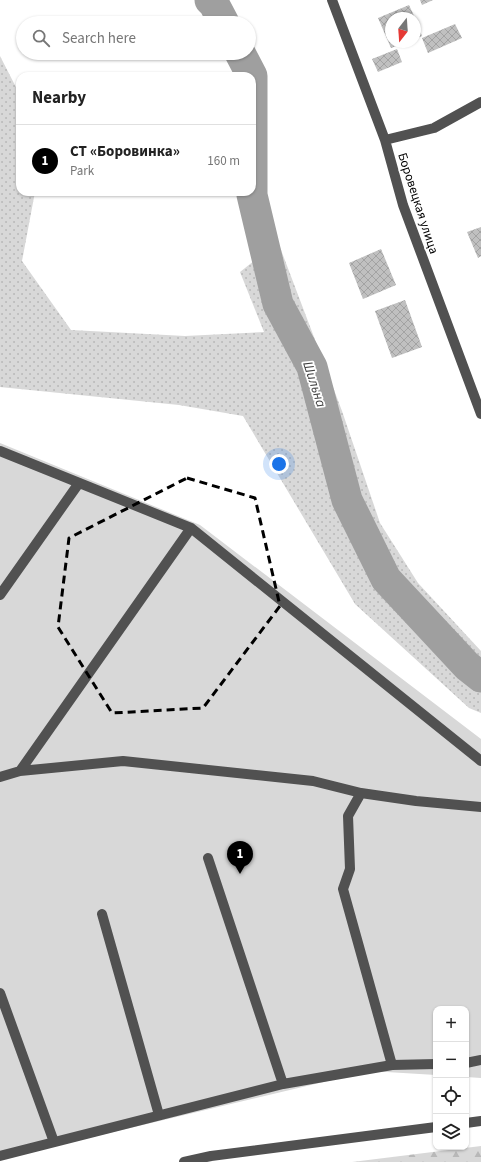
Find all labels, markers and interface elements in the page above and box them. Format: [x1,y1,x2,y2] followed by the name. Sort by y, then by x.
[385,12,421,48] north arrow
[16,16,256,60] search box
[30,27,52,49] icon: search
[62,28,136,49] text: Search here
[32,86,86,110] text: Nearby
[70,141,180,162] text: СТ «Боровинка»
[393,150,443,256] street label: Боровецкая улица
[42,152,48,170] text: 1
[207,152,240,170] text: 160 m
[70,162,94,180] text: Park
[297,359,331,410] water label: Шильна
[269,454,289,474] your location
[227,841,253,874] pin: 1
[433,1006,469,1150] map controls
[433,1006,469,1042] button: +
[433,1042,469,1078] button: −
[433,1078,469,1114] button: locate
[433,1114,469,1150] button: layers

